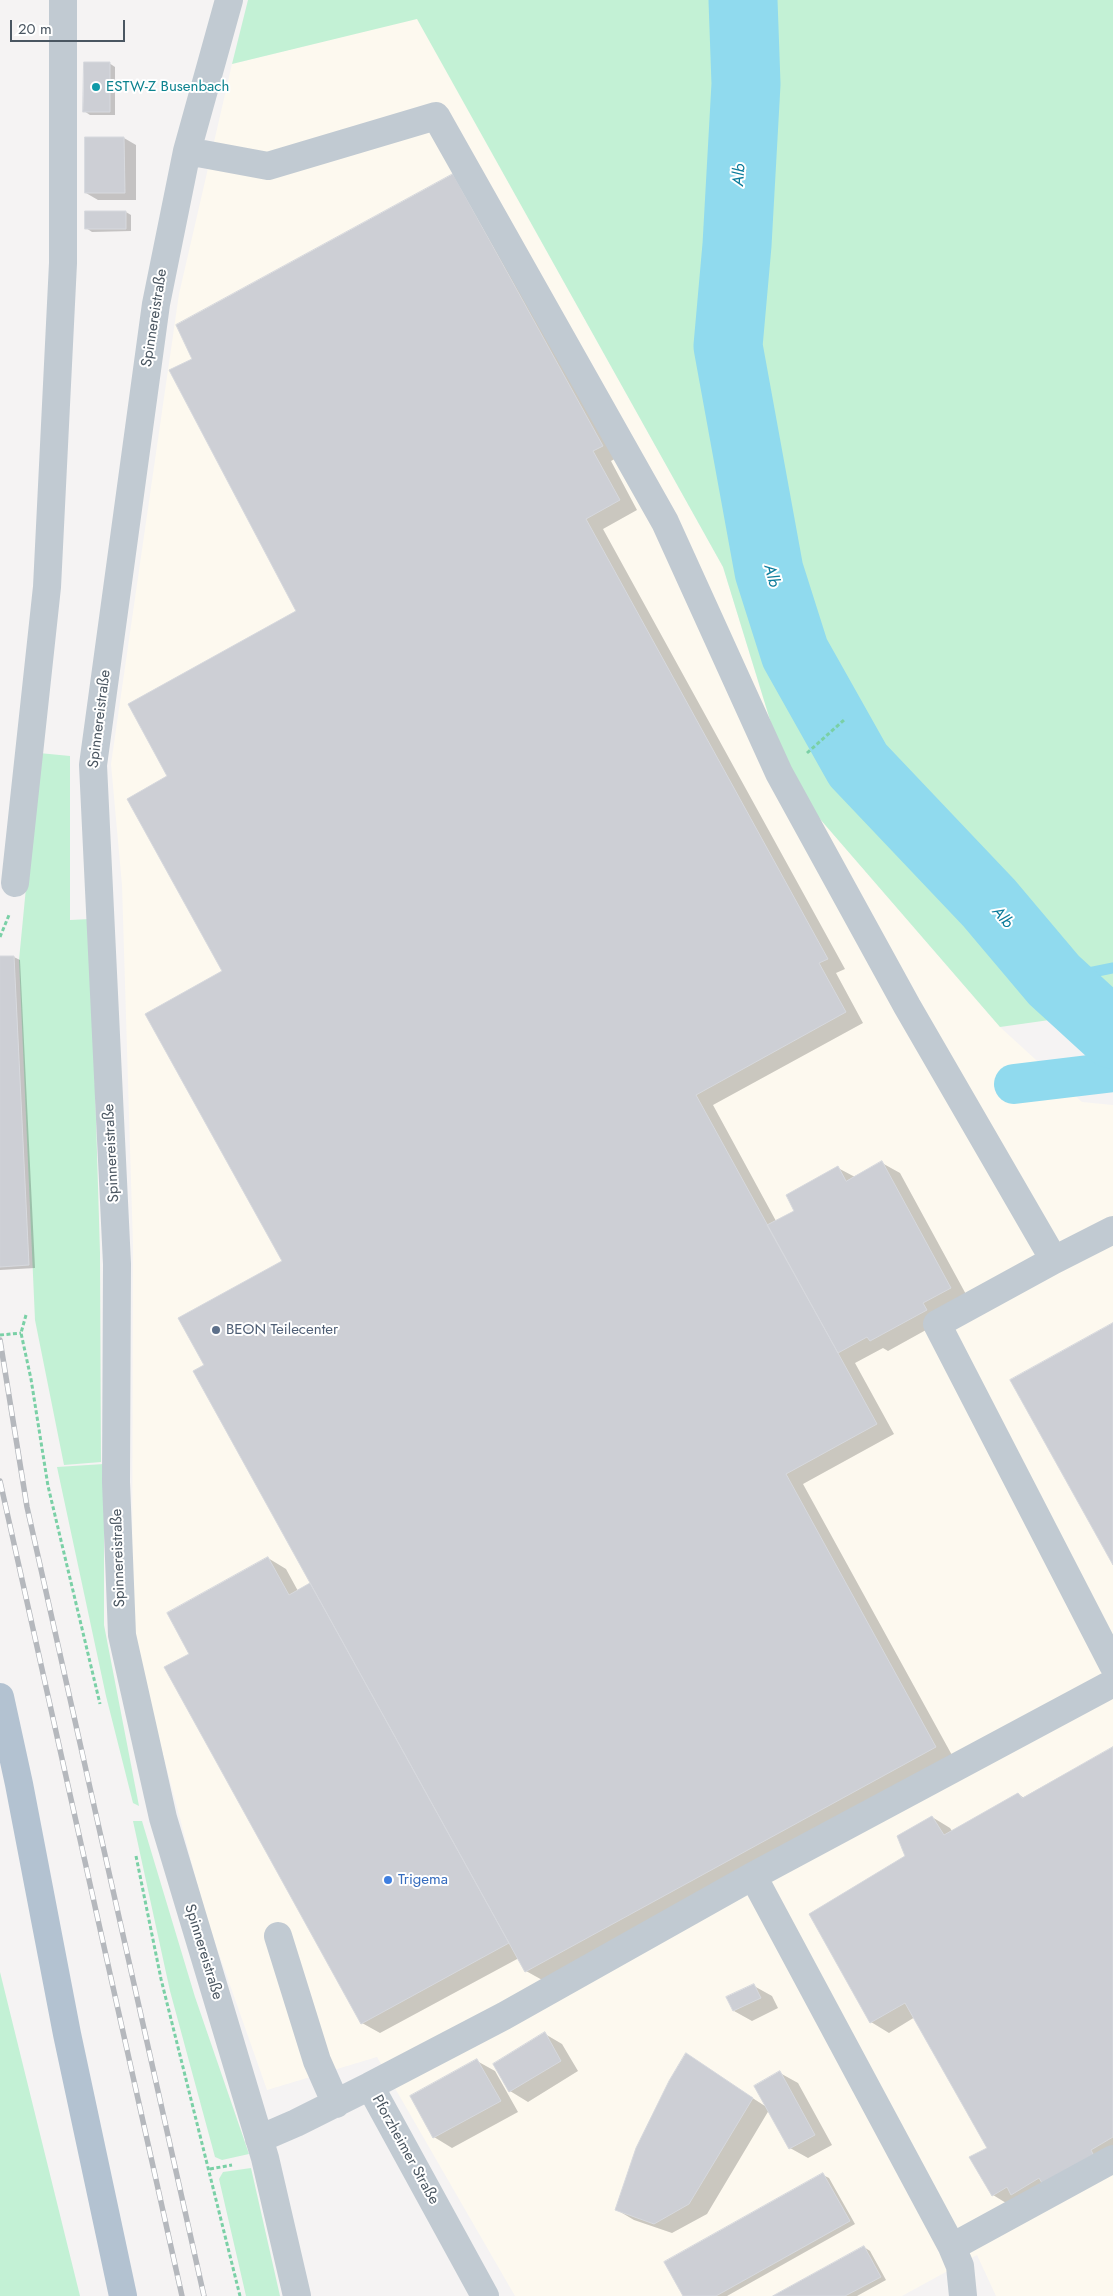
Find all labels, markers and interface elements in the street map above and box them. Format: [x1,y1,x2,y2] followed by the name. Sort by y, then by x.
[12,10,128,42] scale bar
[18,18,52,40] text: 20 m
[106,78,229,96] place label: ESTW-Z Busenbach
[90,81,102,93] marker: ESTW-Z Busenbach
[730,163,750,187] water label: Alb
[138,268,172,368] street label: Spinnereistraße
[759,563,783,589] water label: Alb
[85,669,115,769] street label: Spinnereistraße
[987,903,1017,933] water label: Alb
[100,1103,124,1203] street label: Spinnereistraße
[226,1321,338,1339] place label: BEON Teilecenter
[210,1324,222,1336] marker: BEON Teilecenter
[108,1508,130,1608] street label: Spinnereistraße
[398,1871,448,1889] place label: Trigema
[382,1874,394,1886] marker: Trigema
[180,1902,226,2002] street label: Spinnereistraße
[368,2092,442,2208] street label: Pforzheimer Straße

